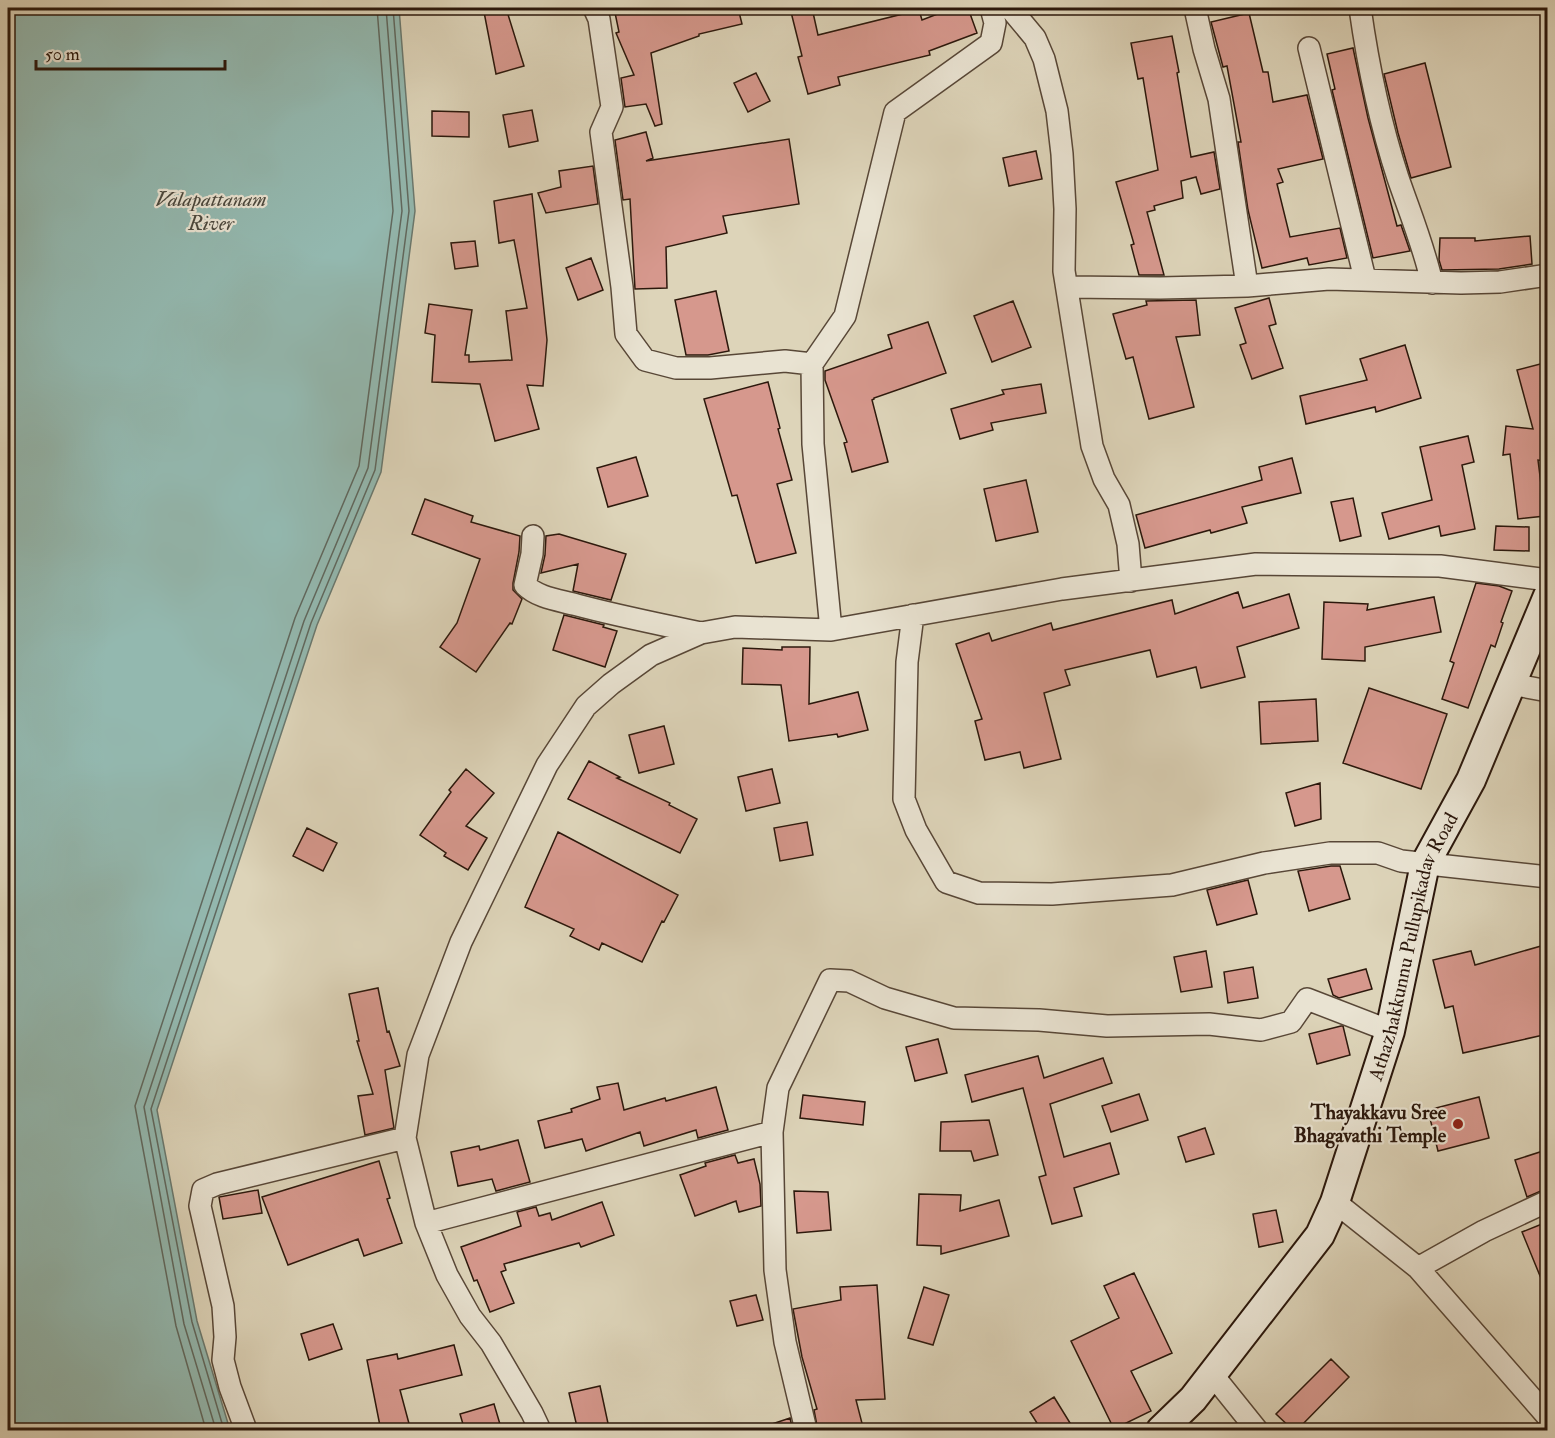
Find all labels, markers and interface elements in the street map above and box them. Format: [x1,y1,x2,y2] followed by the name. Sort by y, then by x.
[36,33,225,71] scale bar
[45,43,80,66] text: 50 m
[155,186,267,237] water label: Valapattanam River
[1363,808,1464,1085] street label: Athazhakkunnu Pullupikadav Road
[1294,1100,1447,1149] place label: Thayakkavu Sree Bhagavathi Temple
[1451,1117,1465,1131] marker: Thayakkavu Sree Bhagavathi Temple

